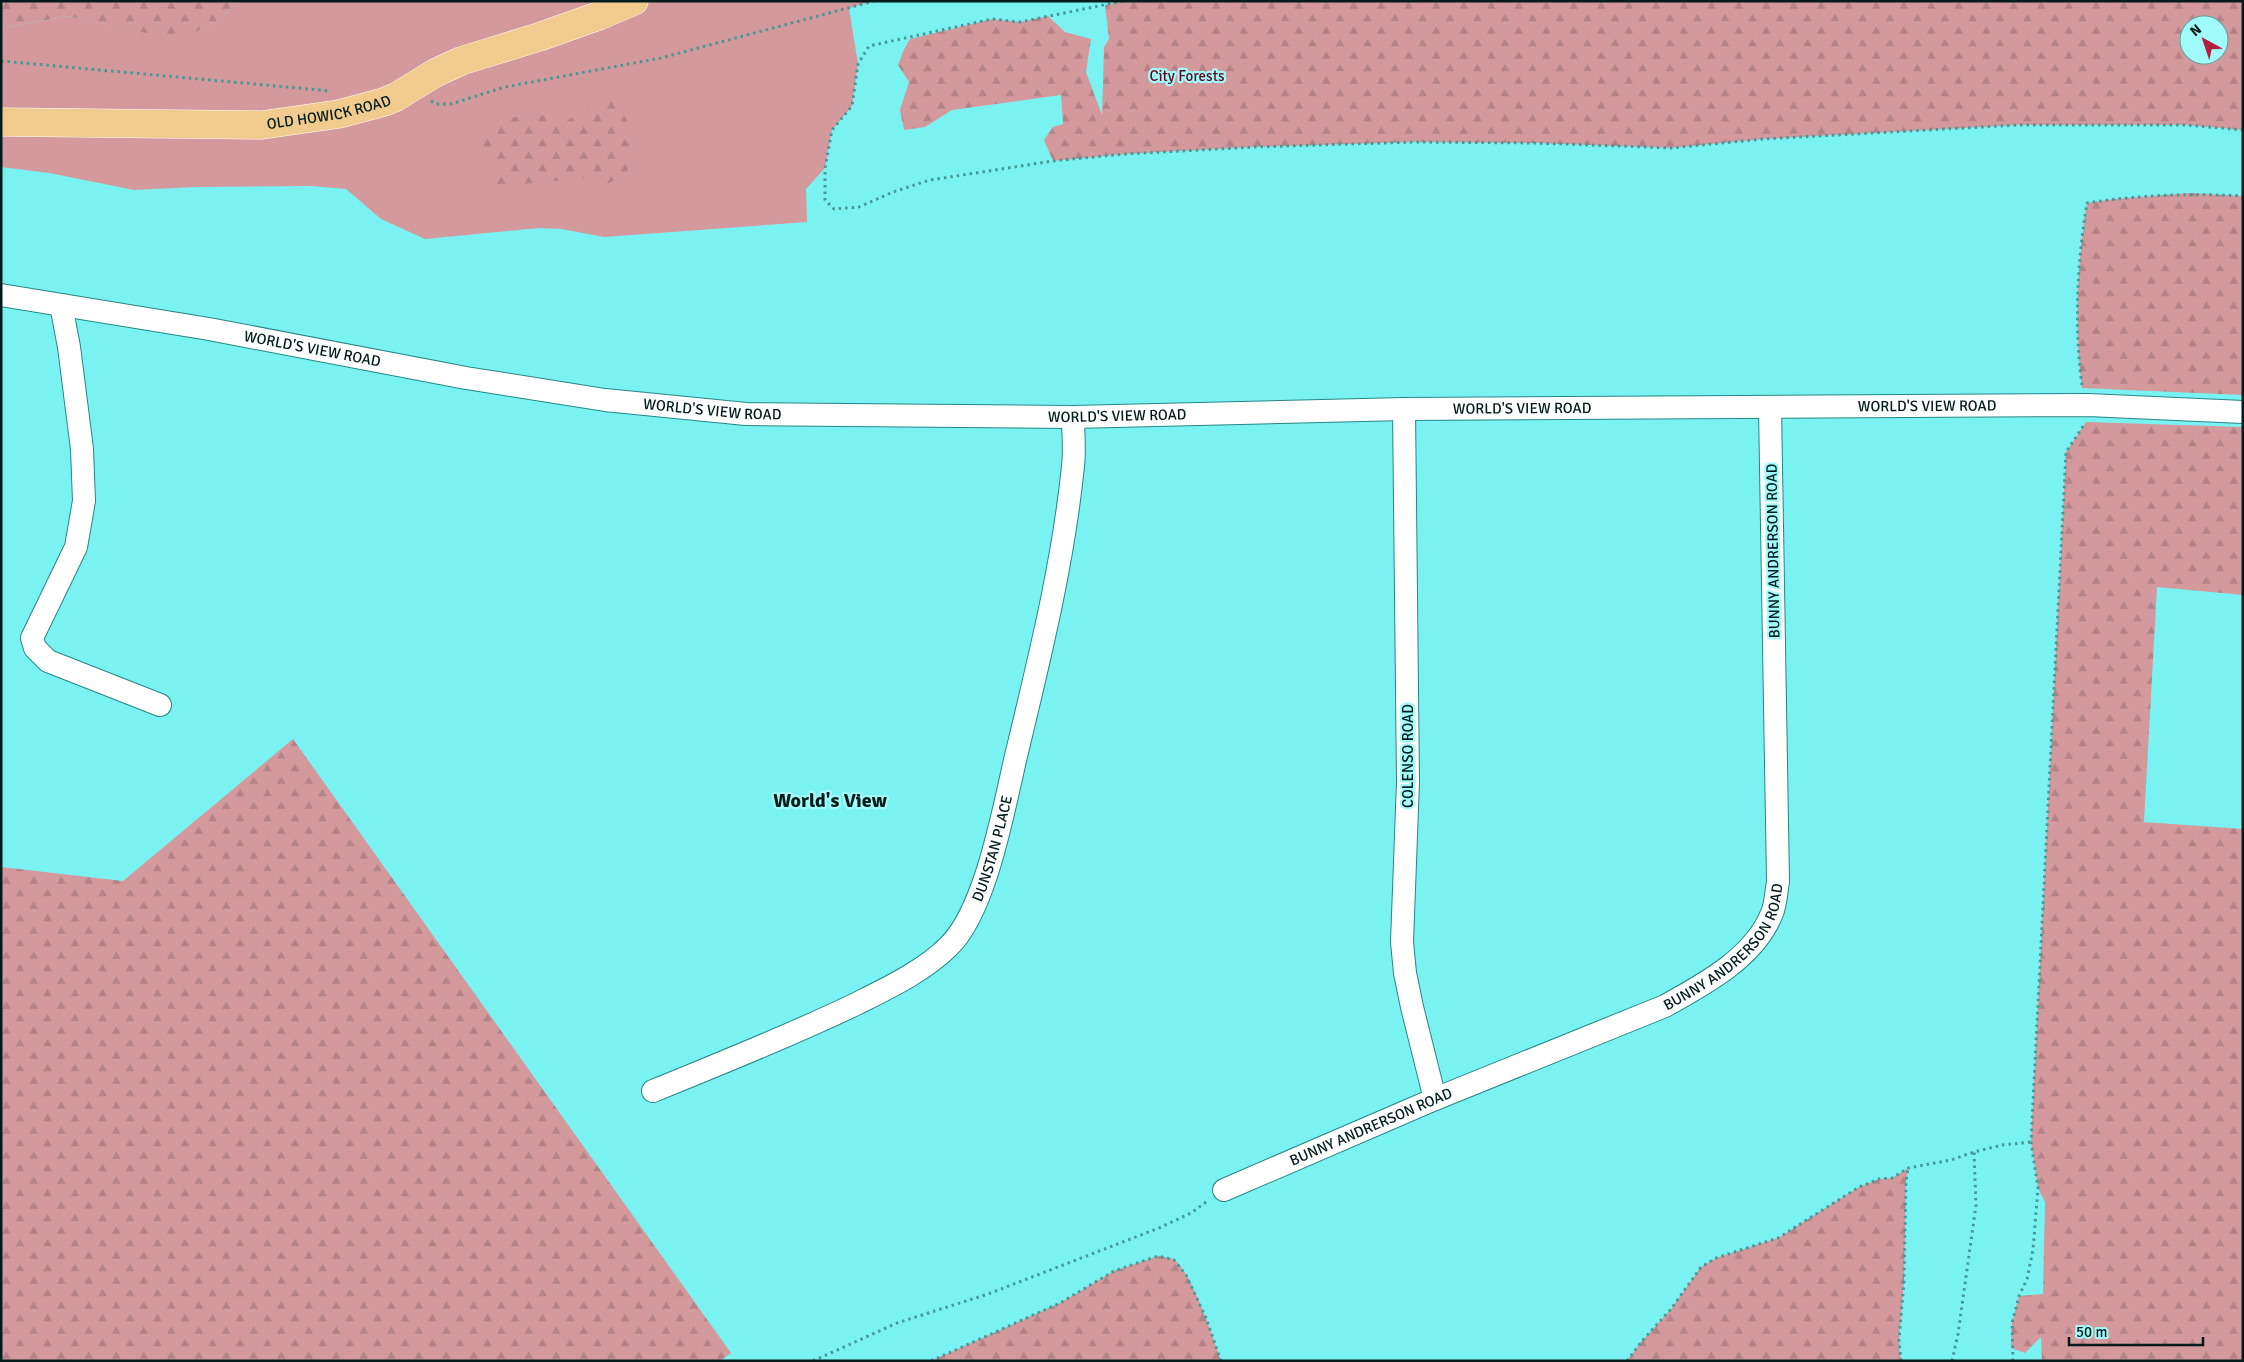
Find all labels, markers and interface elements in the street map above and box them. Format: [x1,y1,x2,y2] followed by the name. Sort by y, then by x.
[2179,15,2229,65] north arrow
[2187,21,2205,40] text: N
[1150,67,1225,85] park label: City Forests
[265,91,394,133] street label: OLD HOWICK ROAD
[243,327,382,371] street label: WORLD'S VIEW ROAD
[642,395,782,423] street label: WORLD'S VIEW ROAD
[1858,397,1996,415] street label: WORLD'S VIEW ROAD
[1453,399,1591,418] street label: WORLD'S VIEW ROAD
[1048,405,1187,426] street label: WORLD'S VIEW ROAD
[1762,463,1784,639] street label: BUNNY ANDRERSON ROAD
[1399,704,1417,808] street label: COLENSO ROAD
[773,788,888,813] district label: World's View
[968,794,1016,904] street label: DUNSTAN PLACE
[1660,882,1787,1014] street label: BUNNY ANDRERSON ROAD
[1287,1084,1455,1170] street label: BUNNY ANDRERSON ROAD
[2069,1314,2203,1346] scale bar
[2076,1323,2107,1341] text: 50 m

